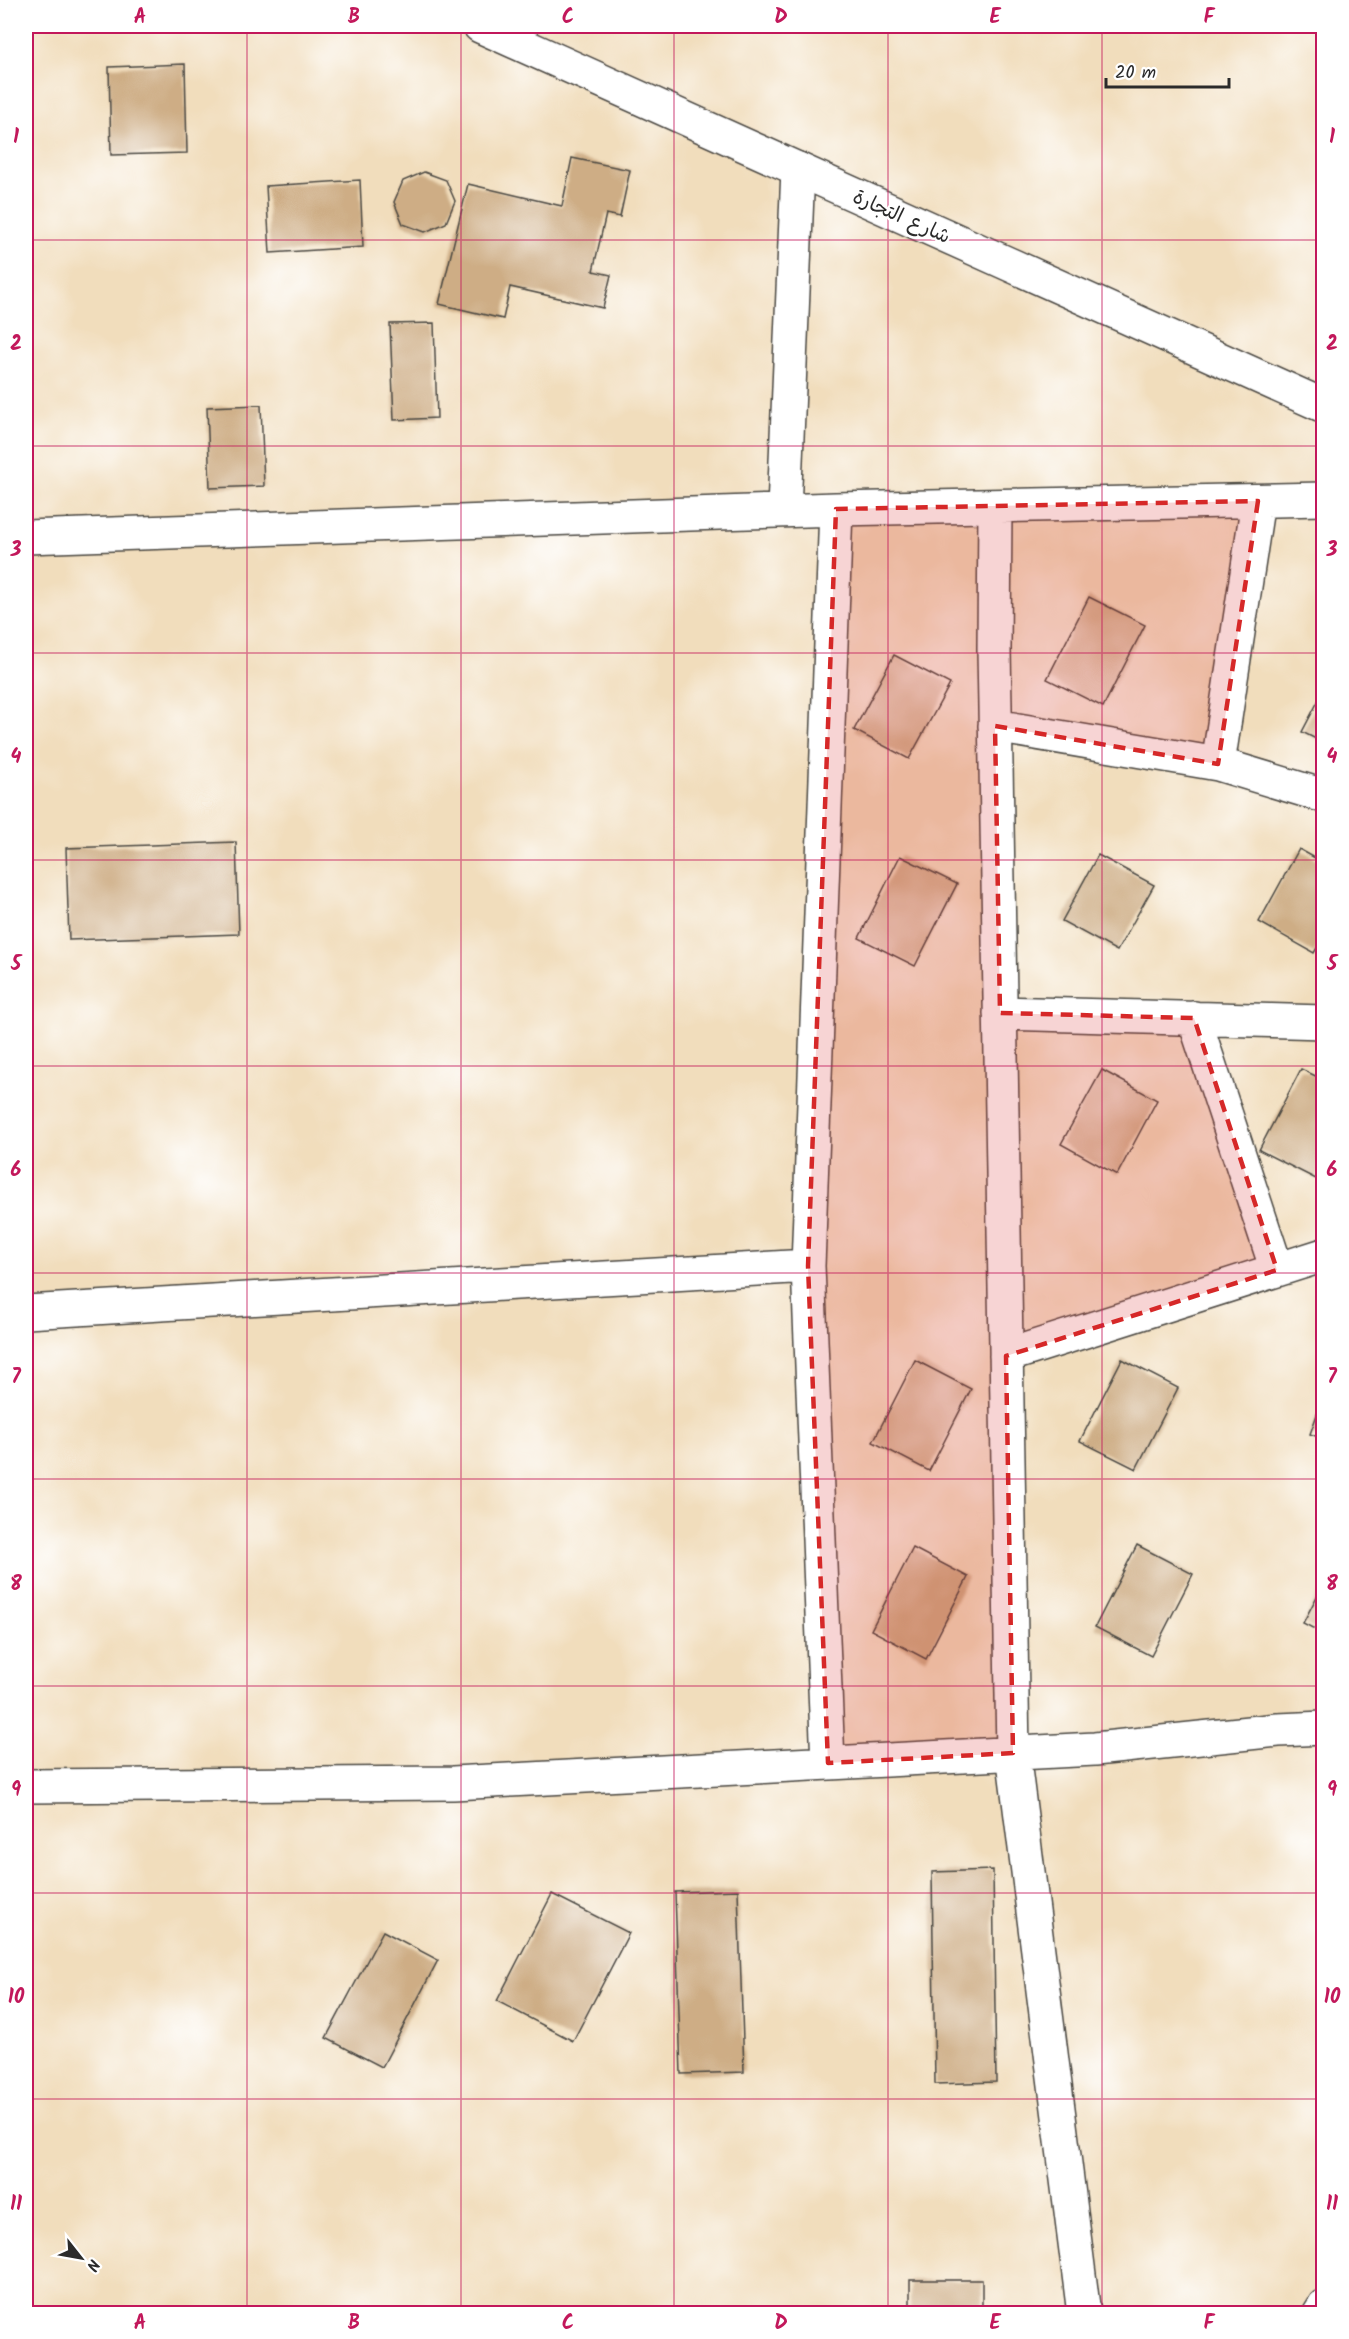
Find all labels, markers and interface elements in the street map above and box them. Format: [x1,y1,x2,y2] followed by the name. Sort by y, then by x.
[134,2,146,34] text: A
[348,2,360,34] text: B
[562,2,574,34] text: C
[774,2,788,34] text: D
[989,2,1001,34] text: E
[1204,2,1216,34] text: F
[1106,51,1229,89] scale bar
[1115,59,1156,88] text: 20 m
[13,122,19,154] text: 1
[1329,122,1335,154] text: 1
[847,182,955,254] street label: شارع التجارة
[10,329,22,361] text: 2
[1326,329,1338,361] text: 2
[10,535,22,567] text: 3
[1326,535,1338,567] text: 3
[11,742,22,774] text: 4
[1327,742,1338,774] text: 4
[10,949,23,981] text: 5
[1326,949,1339,981] text: 5
[11,1155,22,1187] text: 6
[1327,1155,1338,1187] text: 6
[11,1362,21,1394] text: 7
[1327,1362,1337,1394] text: 7
[10,1569,22,1601] text: 8
[1326,1569,1338,1601] text: 8
[11,1775,21,1807] text: 9
[1327,1775,1337,1807] text: 9
[8,1982,25,2014] text: 10
[1324,1982,1341,2014] text: 10
[10,2189,22,2221] text: 11
[1326,2189,1338,2221] text: 11
[51,2228,111,2288] north arrow
[79,2254,106,2276] text: N
[134,2308,146,2339] text: A
[348,2308,360,2339] text: B
[562,2308,574,2339] text: C
[774,2308,788,2339] text: D
[989,2308,1001,2339] text: E
[1204,2308,1216,2339] text: F

